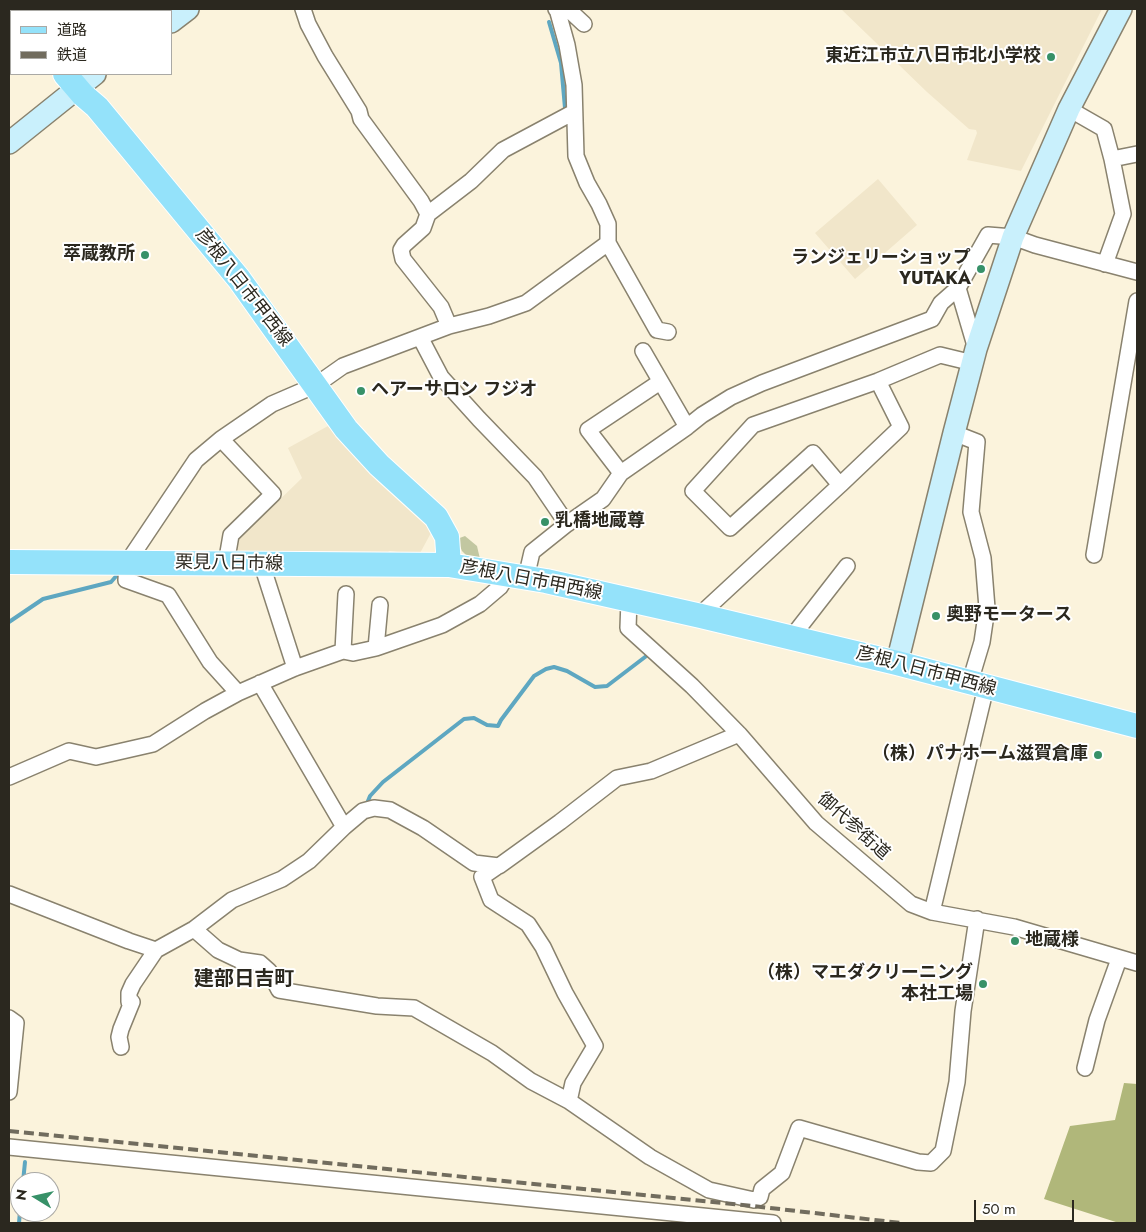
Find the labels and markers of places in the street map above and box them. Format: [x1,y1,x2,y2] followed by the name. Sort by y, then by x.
[825,46,1041,68] place label: 東近江市立八日市北小学校
[1045,51,1057,63] marker: 東近江市立八日市北小学校
[63,244,135,266] place label: 萃蔵教所
[791,248,971,290] place label: ランジェリーショップ YUTAKA
[139,249,151,261] marker: 萃蔵教所
[975,263,987,275] marker: ランジェリーショップ YUTAKA
[371,380,537,402] place label: ヘアーサロン フジオ
[355,385,367,397] marker: ヘアーサロン フジオ
[555,511,645,533] place label: 乳橋地蔵尊
[539,516,551,528] marker: 乳橋地蔵尊
[946,605,1072,627] place label: 奥野モータース
[930,610,942,622] marker: 奥野モータース
[872,744,1088,766] place label: （株）パナホーム滋賀倉庫
[1092,749,1104,761] marker: （株）パナホーム滋賀倉庫
[1025,930,1079,952] place label: 地蔵様
[1009,935,1021,947] marker: 地蔵様
[757,963,973,1006] place label: （株）マエダクリーニング 本社工場
[977,978,989,990] marker: （株）マエダクリーニング 本社工場

